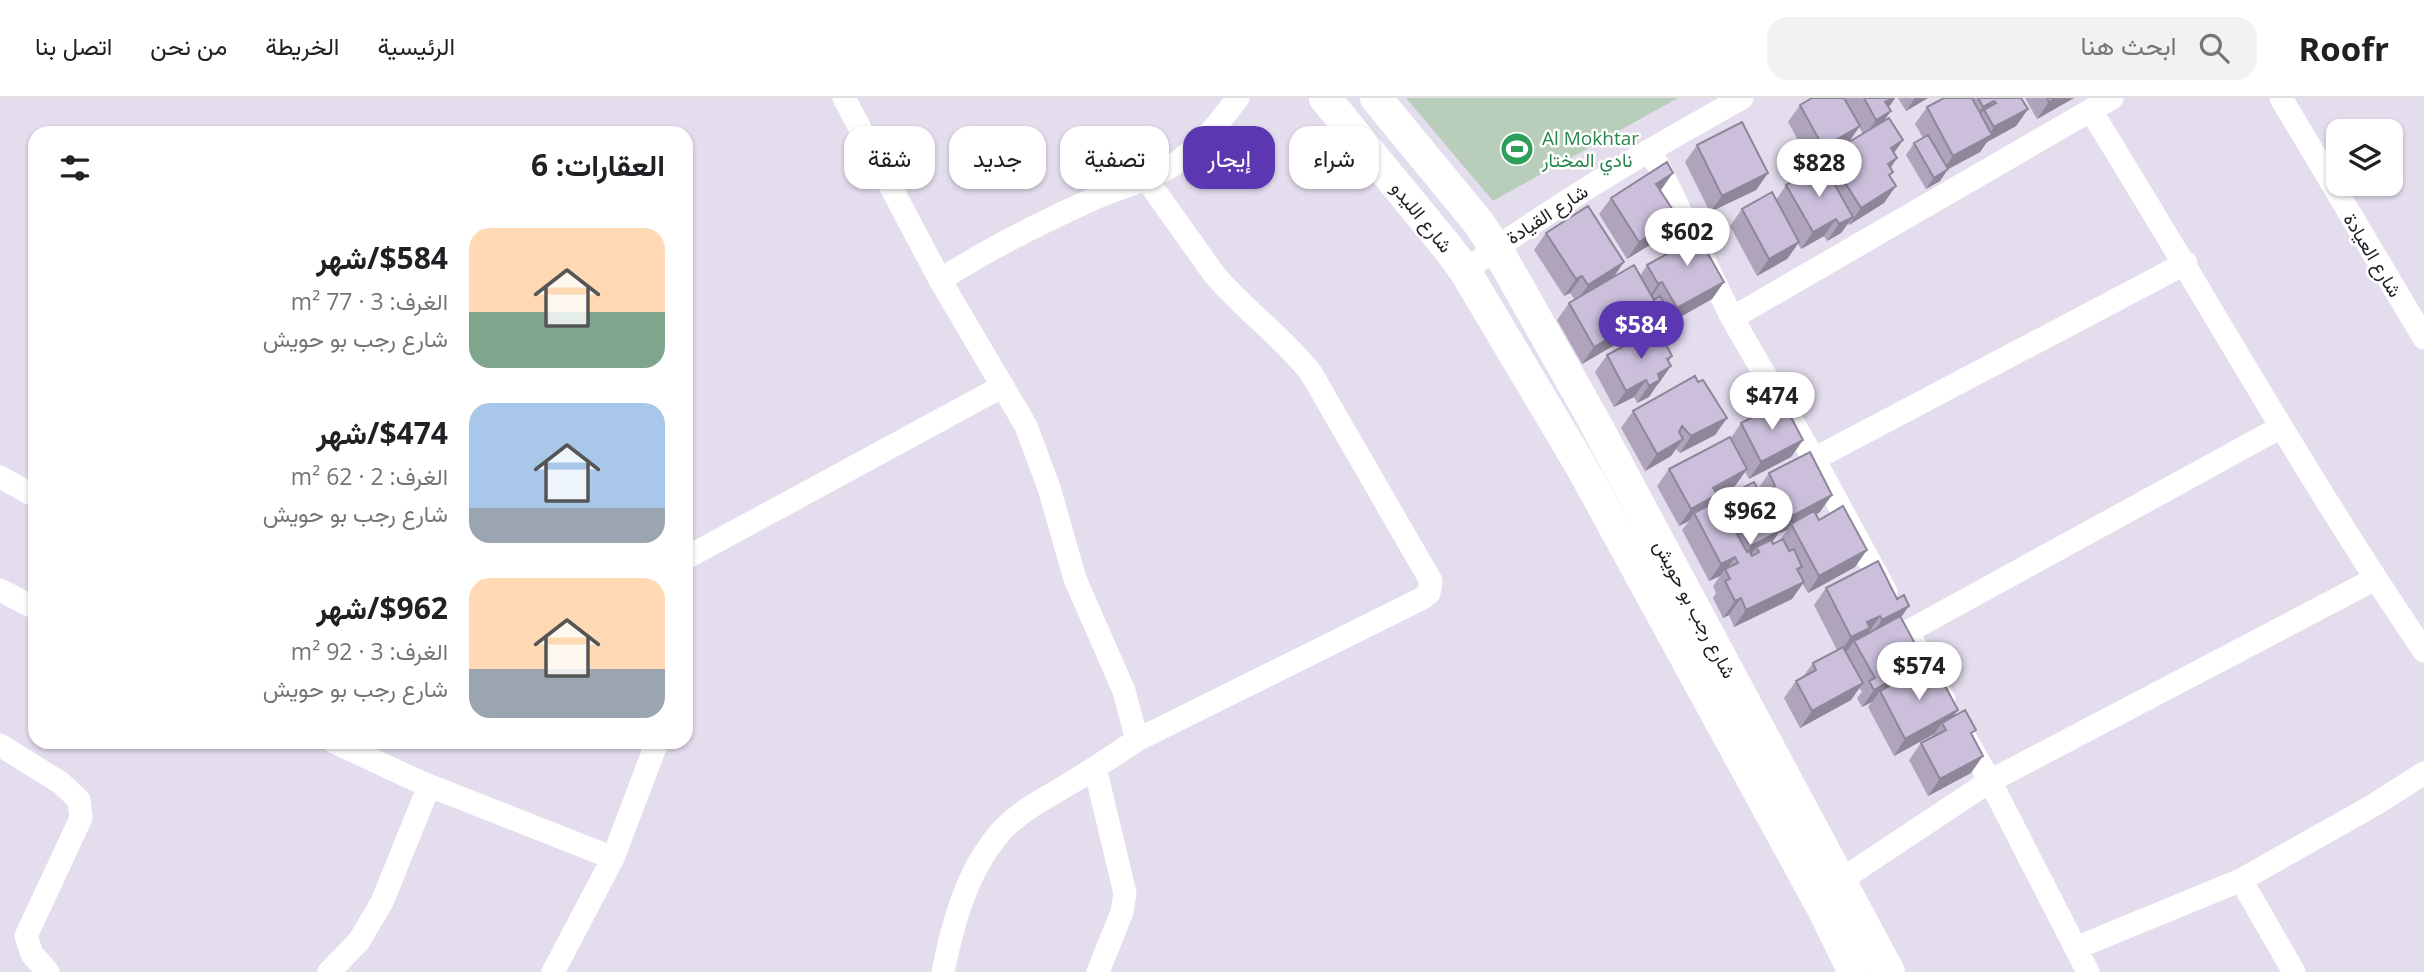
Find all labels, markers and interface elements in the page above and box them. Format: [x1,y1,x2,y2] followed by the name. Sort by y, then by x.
[1767,17,2257,80] search box
[2299,26,2389,71] text: Roofr
[2081,27,2177,63] text: ابحث هنا
[35,29,112,62] text: اتصل بنا
[150,29,227,62] text: من نحن
[265,29,339,62] text: الخريطة
[377,29,455,62] text: الرئيسية
[2195,29,2233,67] icon: search
[2326,119,2403,196] map controls
[2326,119,2403,196] button: layers
[1541,125,1639,176] place label: Al Mokhtar نادي المختار
[844,126,935,189] chip: شقة
[949,126,1046,189] chip: جديد
[1060,126,1169,189] chip: تصفية
[1183,126,1275,189] chip: إيجار
[1289,126,1379,189] chip: شراء
[1498,130,1536,168] sports icon: Al Mokhtar نادي المختار
[1778,140,1860,199] pin: $828
[531,144,665,185] text: العقارات: 6
[1793,146,1845,178] text: $828
[56,149,94,187] icon: filters
[1385,176,1459,258] street label: شارع الليدو
[1501,178,1593,250] street label: شارع القيادة
[1646,208,1728,268] pin: $602
[2338,208,2408,302] street label: شارع العيادة
[1661,215,1713,247] text: $602
[316,237,448,278] text: $584/شهر
[525,256,609,340] icon: home
[291,285,448,317] text: الغرف: 3 · 77 m²
[1600,302,1682,361] pin: $584
[1615,308,1667,340] text: $584
[263,322,448,354] text: شارع رجب بو حويش
[1731,372,1813,432] pin: $474
[1746,379,1798,411] text: $474
[316,412,448,453] text: $474/شهر
[525,431,609,515] icon: home
[291,460,448,492] text: الغرف: 2 · 62 m²
[1709,488,1791,547] pin: $962
[1724,494,1776,526] text: $962
[263,497,448,529] text: شارع رجب بو حويش
[1648,535,1742,683] street label: شارع رجب بو حويش
[316,587,448,628] text: $962/شهر
[525,606,609,690] icon: home
[291,635,448,667] text: الغرف: 3 · 92 m²
[1878,642,1960,702] pin: $574
[1893,649,1945,681] text: $574
[263,672,448,704] text: شارع رجب بو حويش

